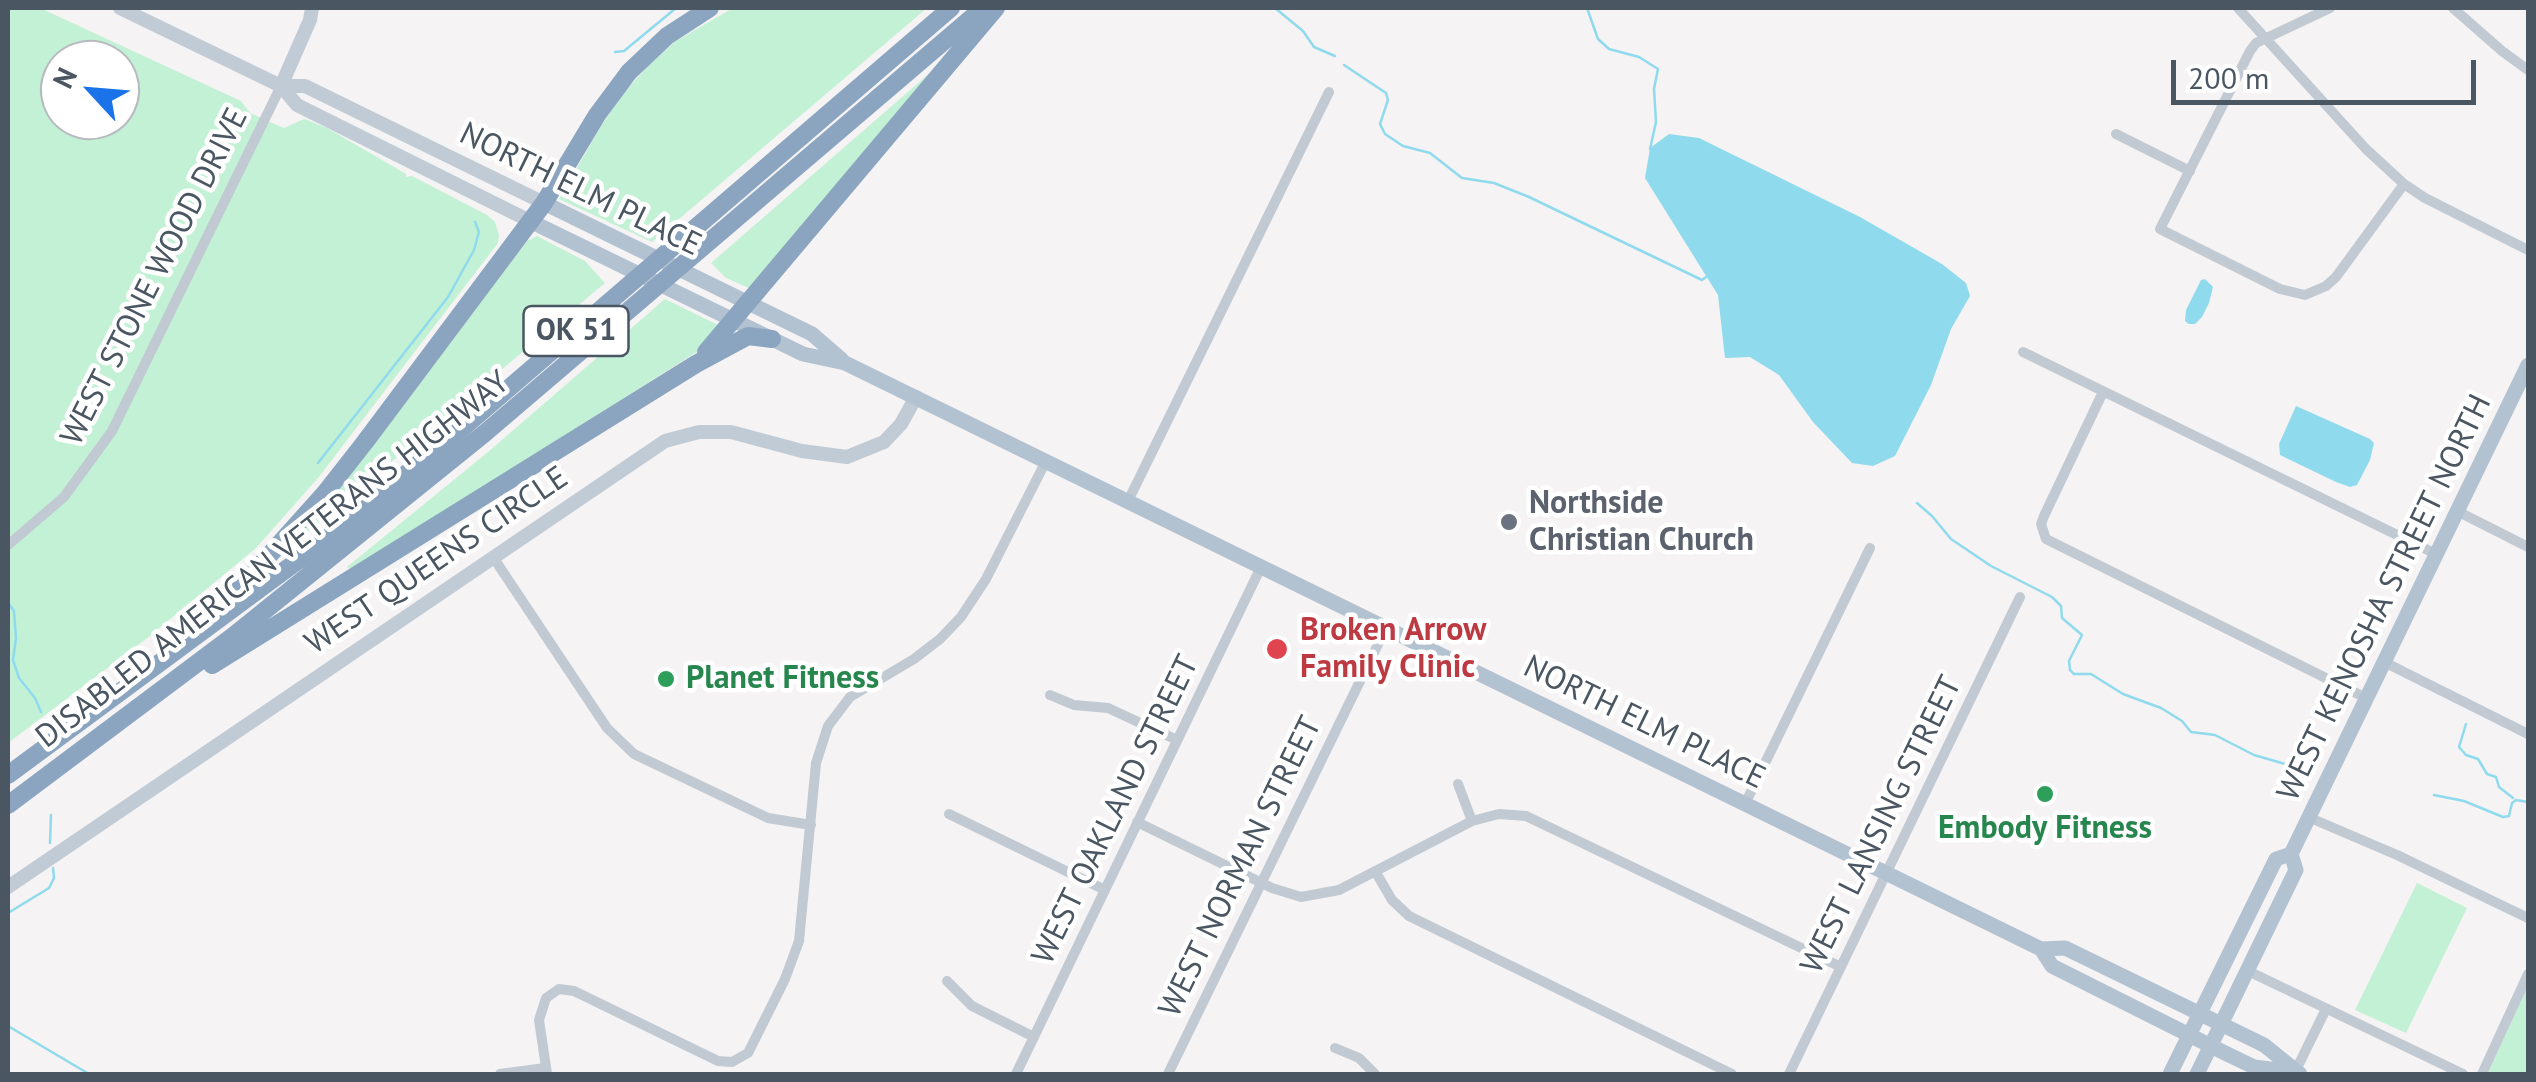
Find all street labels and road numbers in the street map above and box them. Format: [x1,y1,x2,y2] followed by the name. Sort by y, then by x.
[53,102,257,452] street label: WEST STONE WOOD DRIVE
[453,115,707,265] street label: NORTH ELM PLACE
[524,306,628,356] road number: OK 51
[29,363,517,757] street label: DISABLED AMERICAN VETERANS HIGHWAY
[2270,389,2500,807] street label: WEST KENOSHA STREET NORTH
[298,459,576,663] street label: WEST QUEENS CIRCLE
[1517,648,1771,798] street label: NORTH ELM PLACE
[1025,649,1207,971] street label: WEST OAKLAND STREET
[1793,670,1971,980] street label: WEST LANSING STREET
[1152,711,1330,1023] street label: WEST NORMAN STREET

